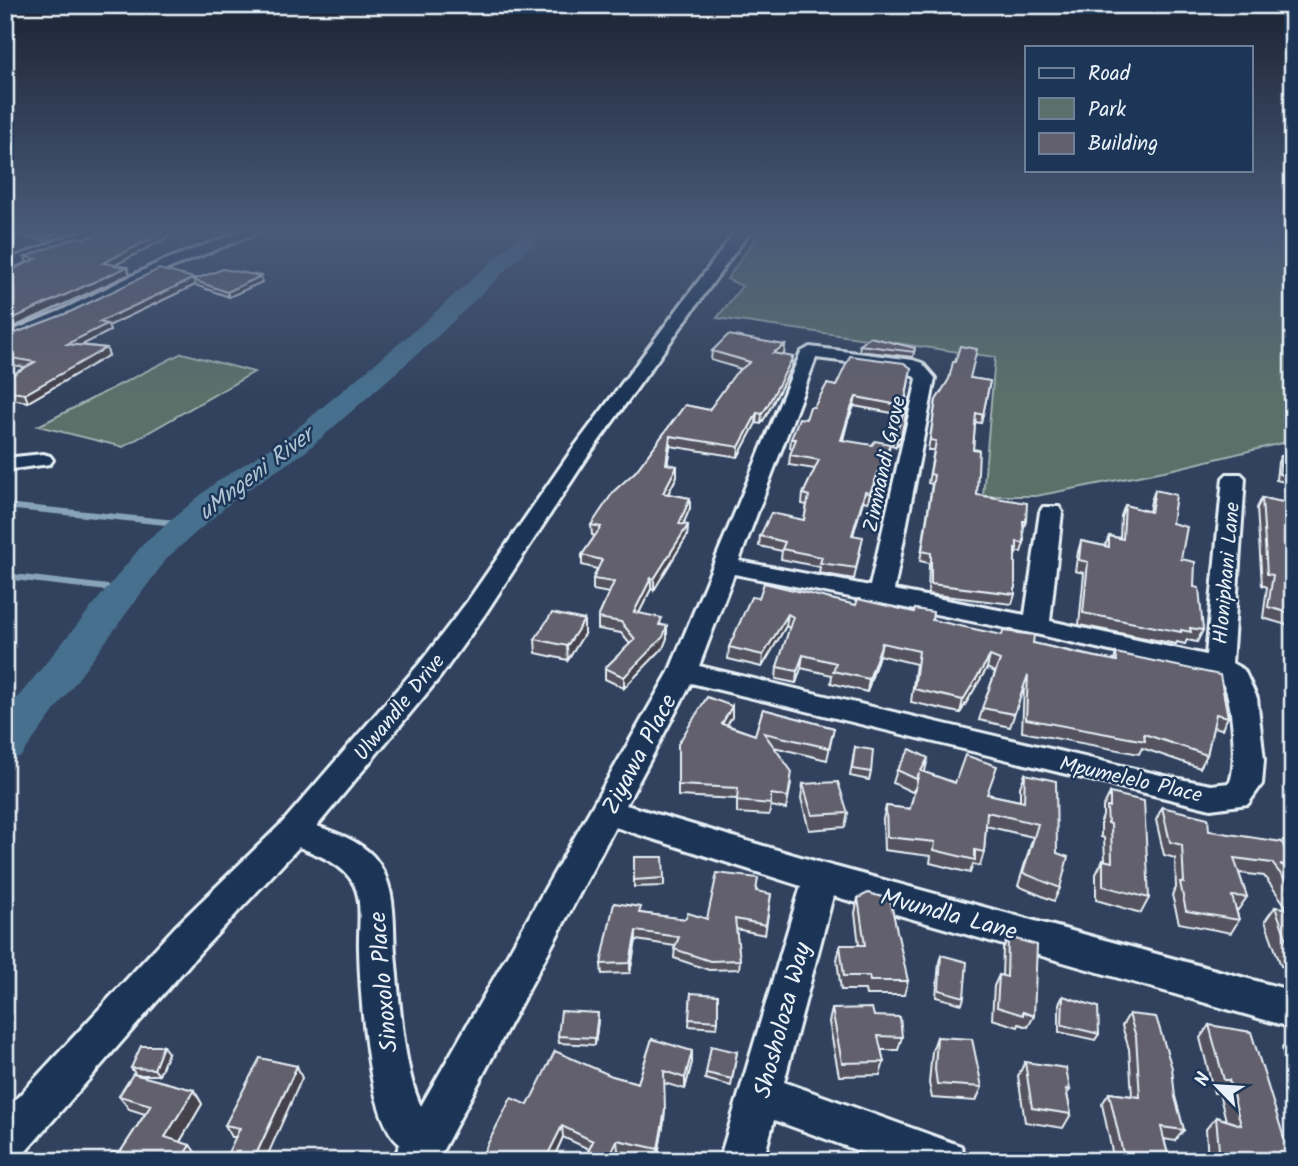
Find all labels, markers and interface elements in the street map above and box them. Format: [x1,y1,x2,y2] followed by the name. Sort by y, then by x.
[1025,46,1252,172] legend
[1088,58,1131,91] text: Road
[1088,94,1126,127] text: Park
[1088,128,1158,161] text: Building
[855,393,916,535] street label: Zimnandi Grove
[191,417,325,530] water label: uMngeni River
[1205,500,1250,646] street label: Hloniphani Lane
[346,647,454,769] street label: Ulwandle Drive
[592,687,689,822] street label: Ziyawa Place
[1056,748,1206,813] street label: Mpumelelo Place
[876,878,1022,952] street label: Mvundla Lane
[359,910,410,1054] street label: Sinoxolo Place
[744,937,823,1103] street label: Shosholoza Way
[1182,1050,1252,1120] north arrow
[1187,1068,1220,1091] text: N

